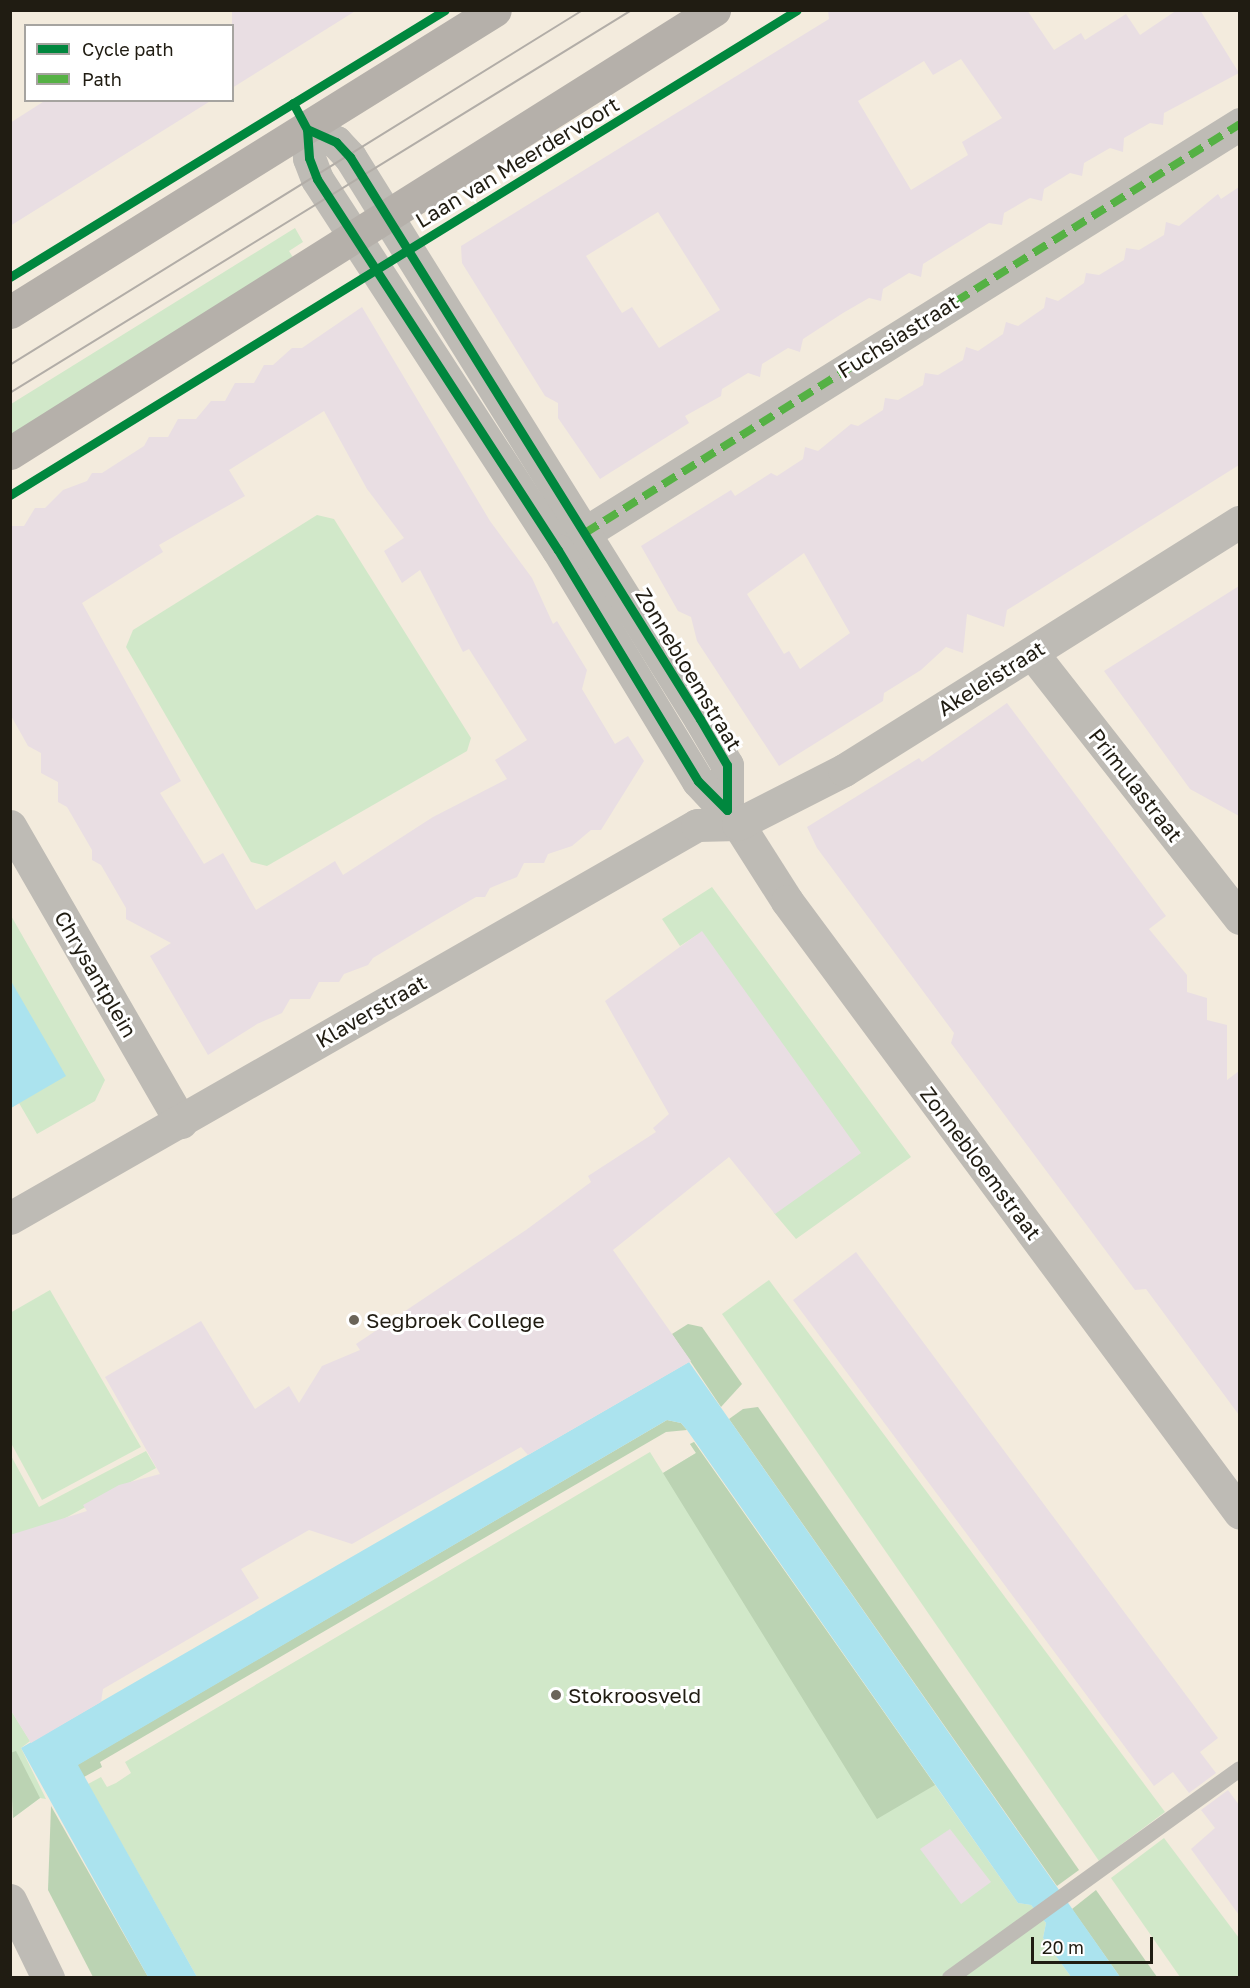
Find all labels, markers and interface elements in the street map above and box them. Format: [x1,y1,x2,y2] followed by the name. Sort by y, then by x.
[24,24,234,102] legend
[82,38,174,60] text: Cycle path
[82,68,122,90] text: Path
[411,91,623,233] street label: Laan van Meerdervoort
[833,289,963,383] street label: Fuchsiastraat
[631,583,747,755] street label: Zonnebloemstraat
[933,635,1049,721] street label: Akeleistraat
[1084,723,1188,847] street label: Primulastraat
[50,906,142,1042] street label: Chrysantplein
[311,969,431,1053] street label: Klaverstraat
[915,1082,1047,1244] street label: Zonnebloemstraat
[366,1307,545,1333] place label: Segbroek College
[347,1313,361,1327] marker: Segbroek College
[568,1682,701,1708] place label: Stokroosveld
[549,1688,563,1702] marker: Stokroosveld
[1034,1925,1156,1963] scale bar
[1042,1936,1084,1958] text: 20 m

